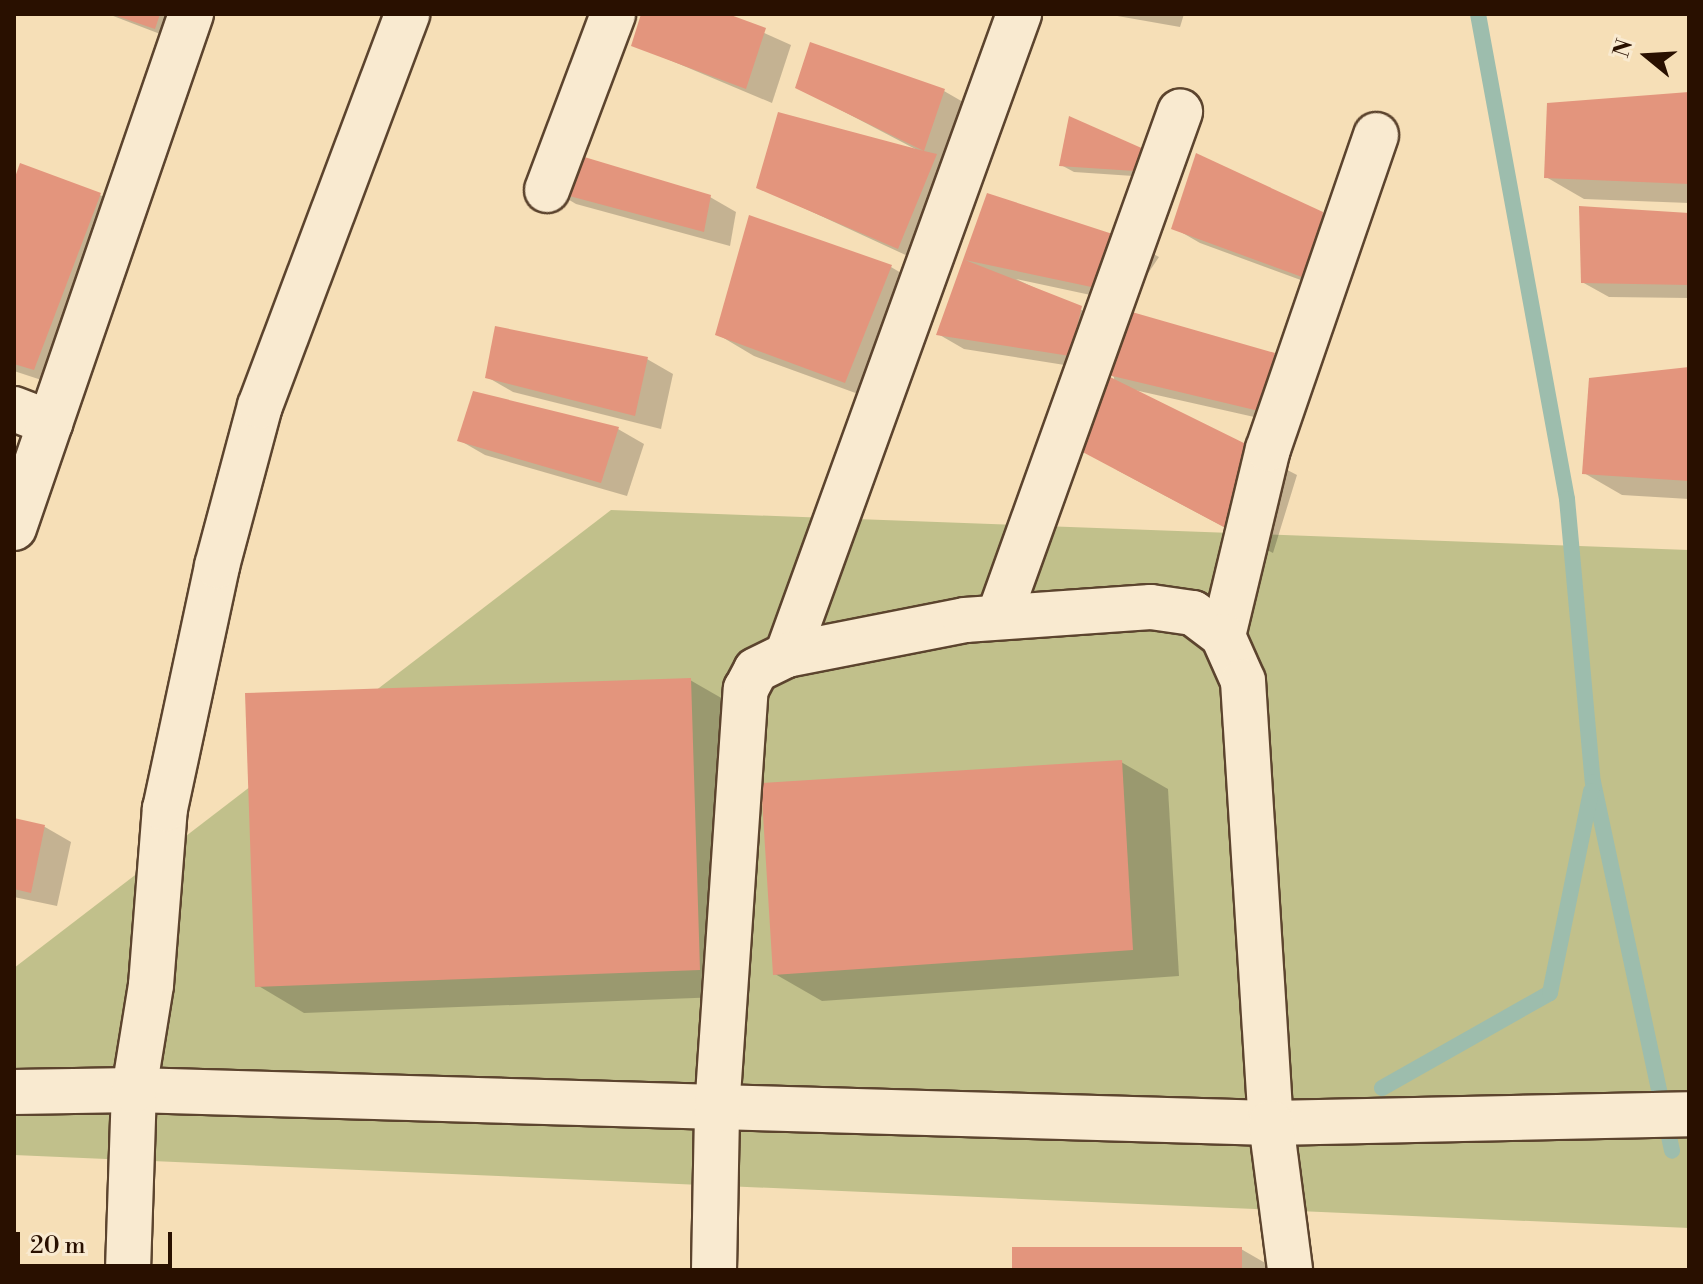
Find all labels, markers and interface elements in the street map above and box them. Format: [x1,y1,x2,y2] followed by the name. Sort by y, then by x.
[1607,16,1687,96] north arrow
[1608,36,1639,61] text: N
[20,1216,176,1266] scale bar
[30,1231,86,1261] text: 20 m

